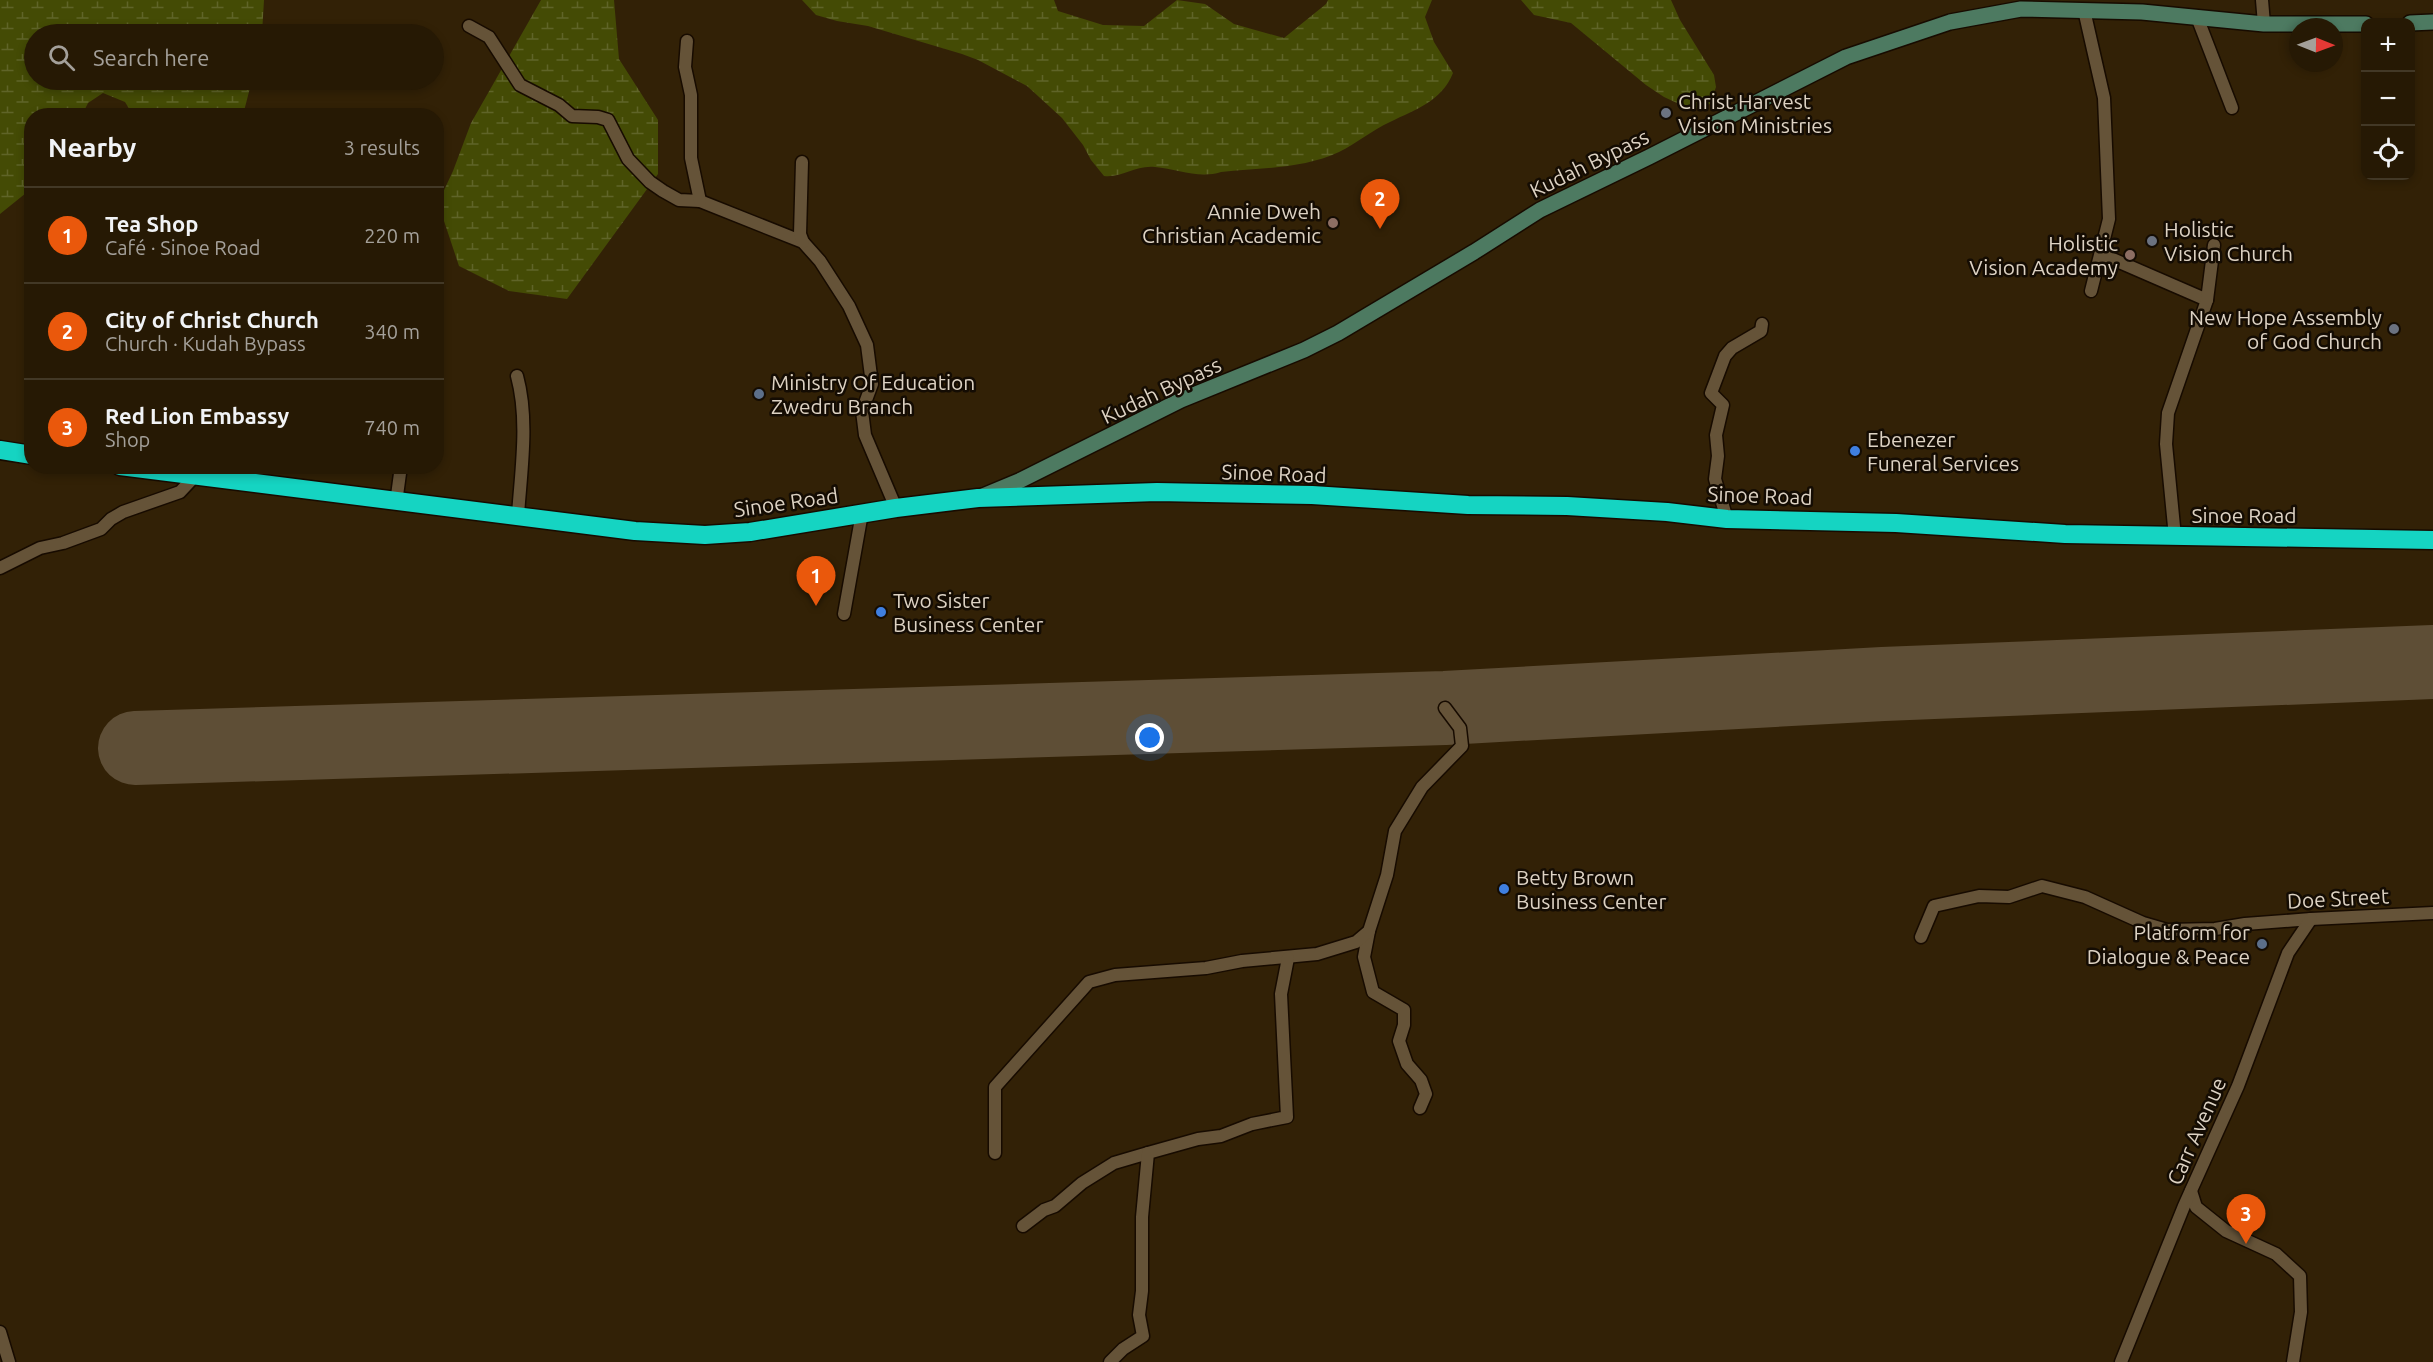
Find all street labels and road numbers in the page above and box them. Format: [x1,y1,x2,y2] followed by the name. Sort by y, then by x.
[1526,124,1652,202] street label: Kudah Bypass
[1097,352,1225,428] street label: Kudah Bypass
[1221,459,1327,487] street label: Sinoe Road
[1707,481,1813,509] street label: Sinoe Road
[732,483,840,521] street label: Sinoe Road
[2191,503,2297,527] street label: Sinoe Road
[2286,883,2390,913] street label: Doe Street
[2162,1074,2230,1188] street label: Carr Avenue

